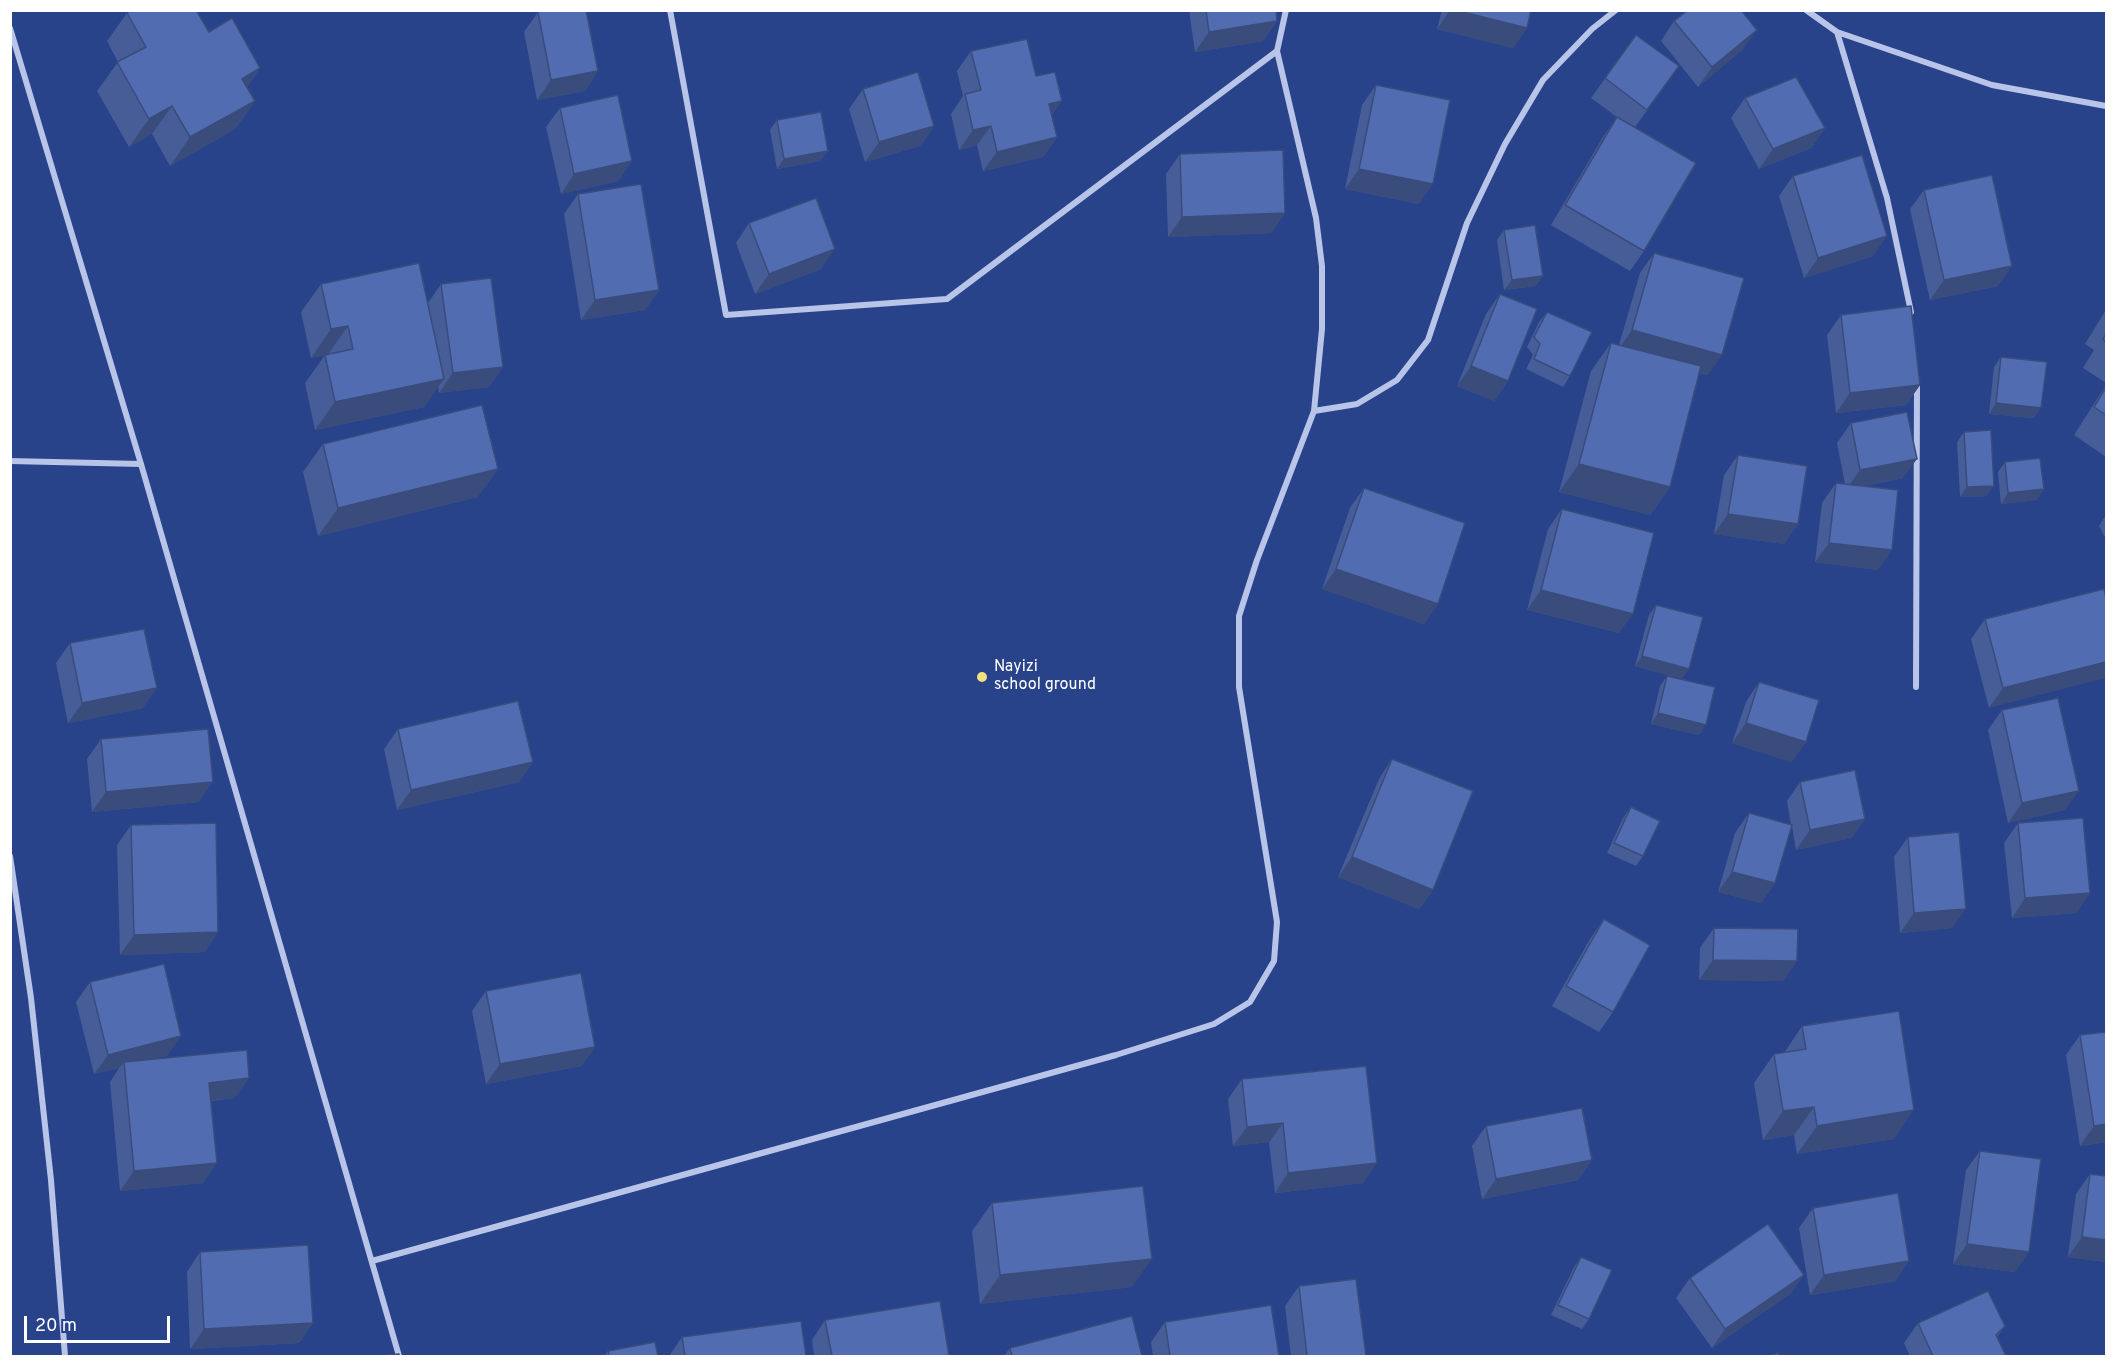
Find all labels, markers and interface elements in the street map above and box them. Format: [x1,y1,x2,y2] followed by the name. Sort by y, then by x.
[994,658,1096,696] place label: Nayizi school ground
[975,670,989,684] marker: Nayizi school ground
[27,1304,172,1342] scale bar
[35,1315,77,1338] text: 20 m

